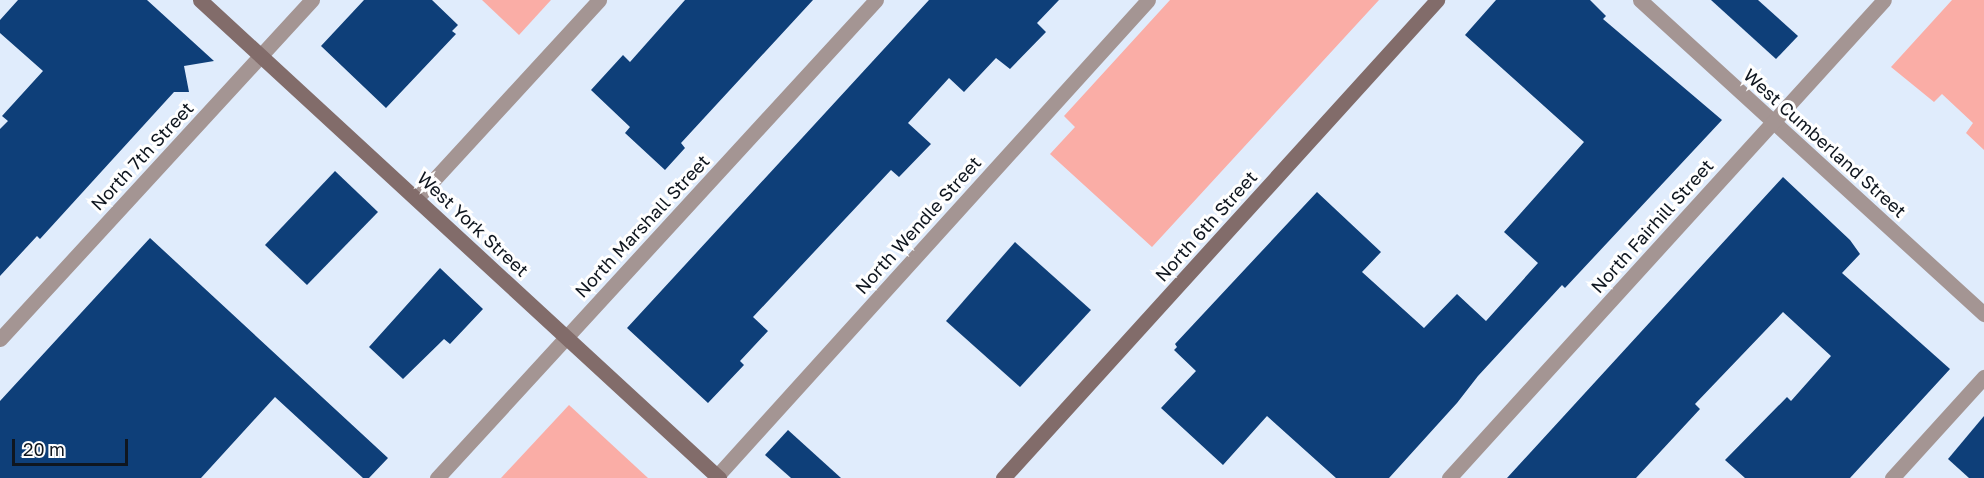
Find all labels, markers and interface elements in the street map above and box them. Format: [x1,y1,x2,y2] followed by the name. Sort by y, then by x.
[1739,64,1911,222] street label: West Cumberland Street
[86,97,198,215] street label: North 7th Street
[570,150,714,302] street label: North Marshall Street
[851,152,985,298] street label: North Wendle Street
[1586,155,1718,297] street label: North Fairhill Street
[1151,166,1261,286] street label: North 6th Street
[413,167,533,281] street label: West York Street
[15,427,130,465] scale bar
[23,438,65,460] text: 20 m

